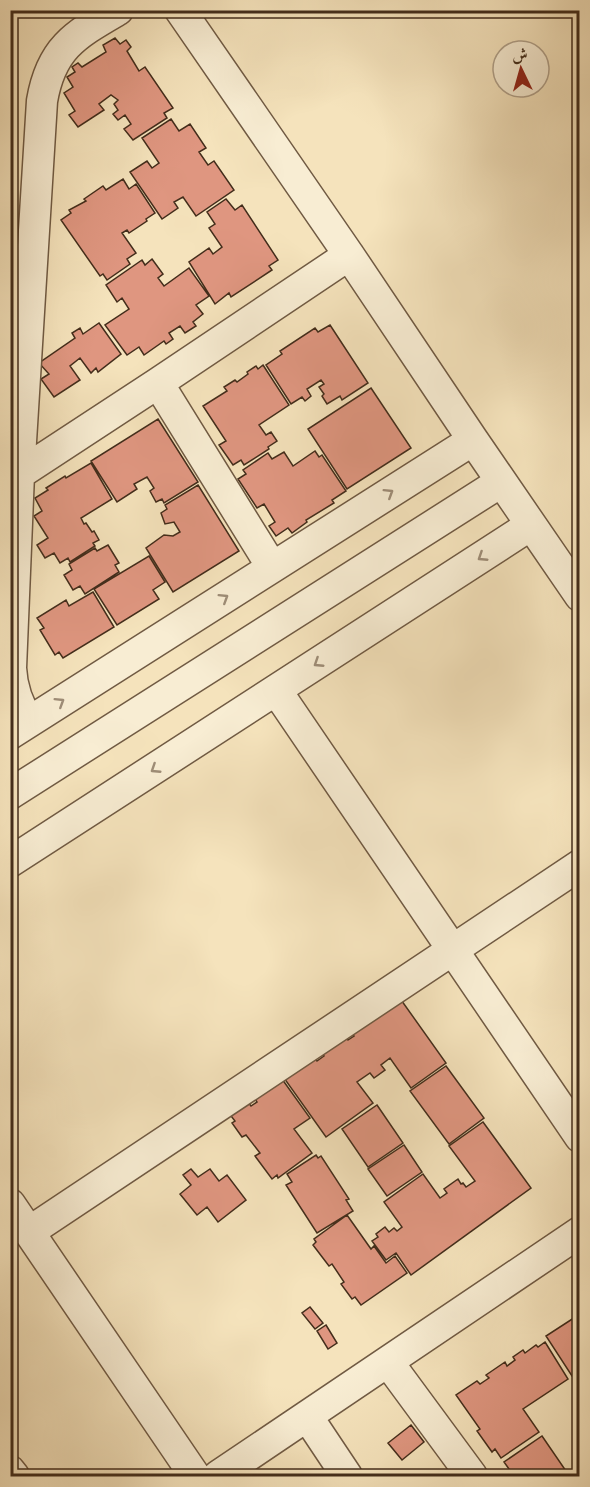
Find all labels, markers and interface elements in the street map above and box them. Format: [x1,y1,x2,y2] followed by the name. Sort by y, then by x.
[491,39,551,99] north arrow
[511,43,529,66] text: ش
[382,489,393,500] one-way arrow
[478,550,489,561] one-way arrow
[218,593,228,605] one-way arrow
[314,655,325,666] one-way arrow
[54,698,64,710] one-way arrow
[150,761,161,772] one-way arrow

